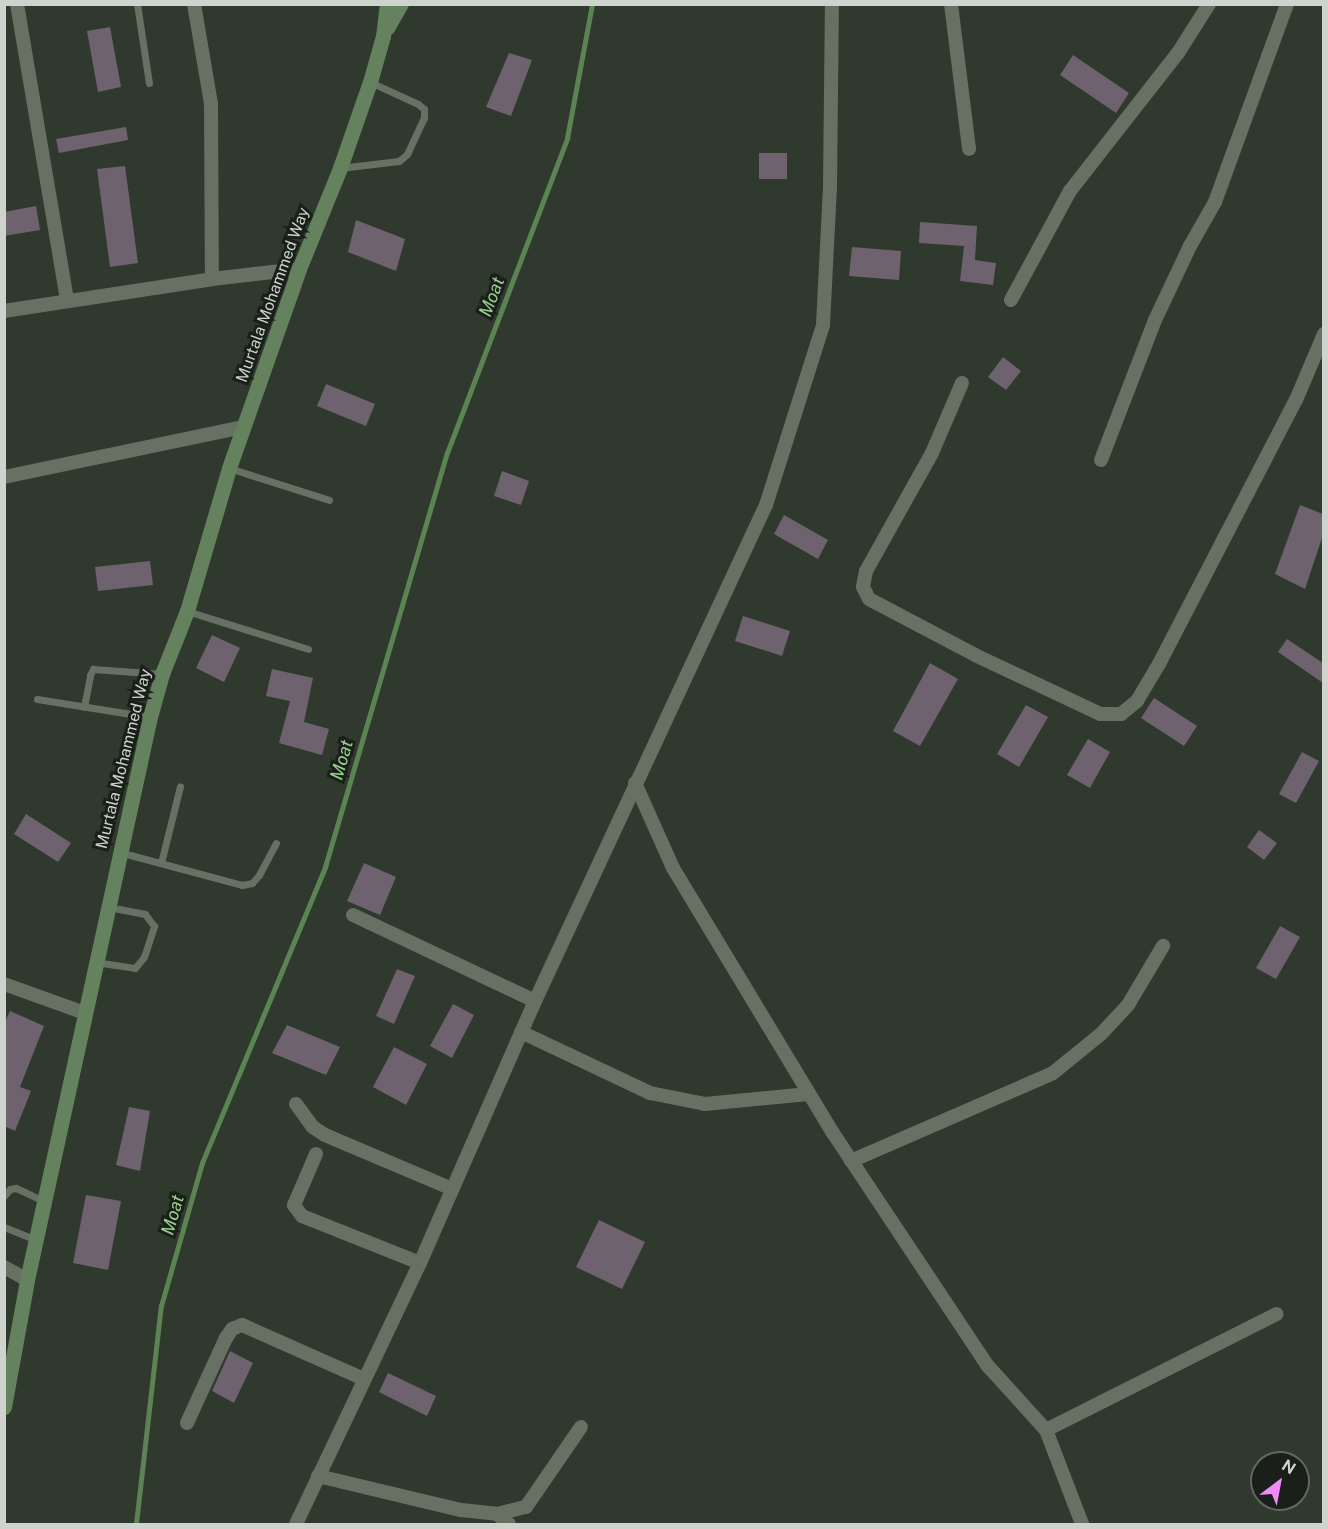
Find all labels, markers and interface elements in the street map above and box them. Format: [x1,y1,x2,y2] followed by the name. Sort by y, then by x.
[232,205,314,385] street label: Murtala Mohammed Way
[475,274,509,320] water label: Moat
[92,667,156,851] street label: Murtala Mohammed Way
[326,737,358,783] water label: Moat
[157,1192,189,1238] water label: Moat
[1250,1451,1310,1511] north arrow
[1278,1456,1299,1478] text: N

